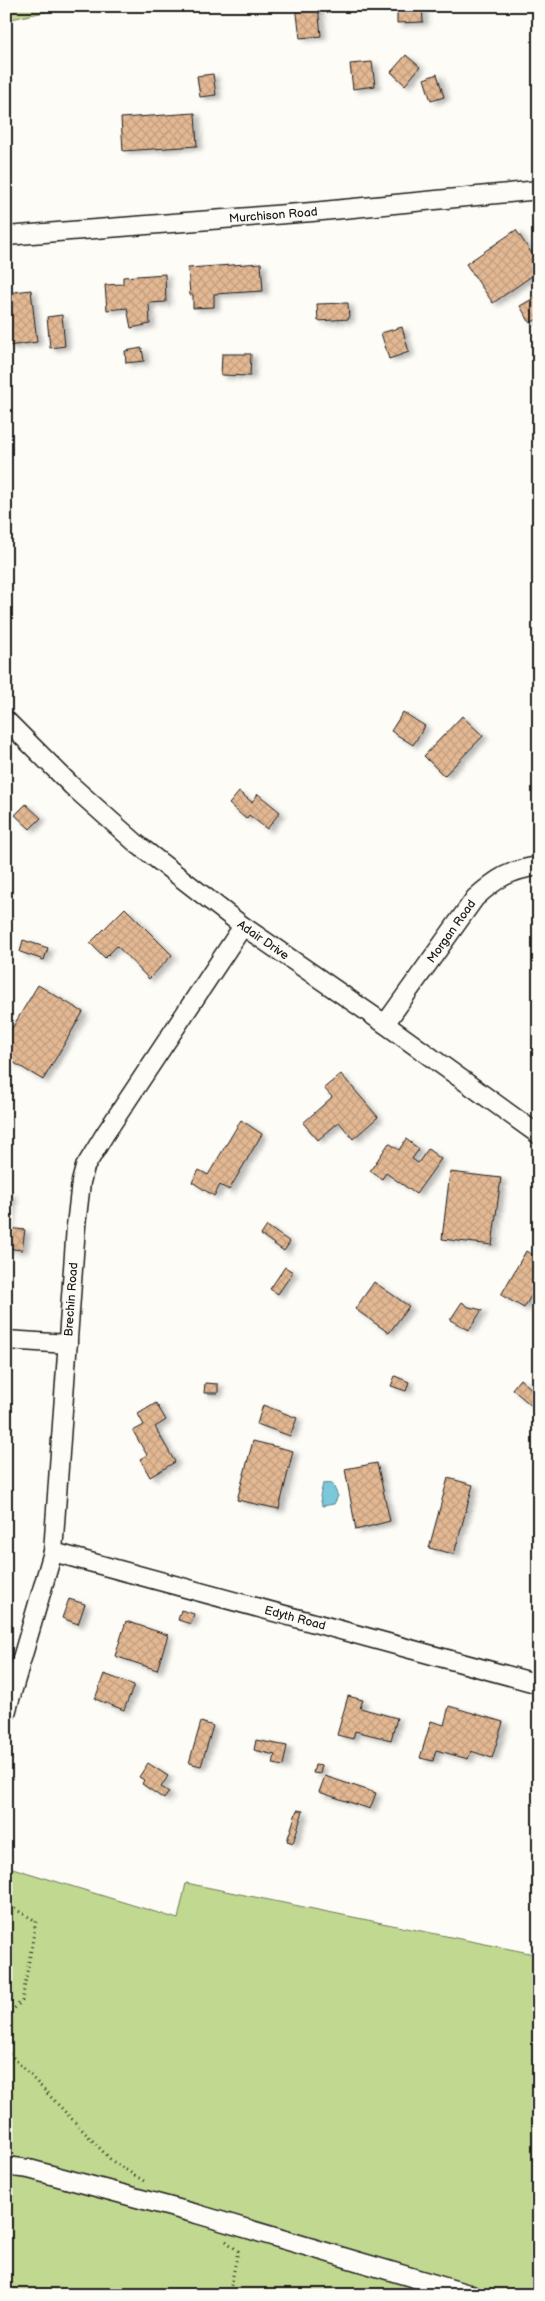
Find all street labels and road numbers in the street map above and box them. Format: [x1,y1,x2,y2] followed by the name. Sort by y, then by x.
[228,204,318,226] street label: Murchison Road
[424,897,479,966] street label: Morgan Road
[234,917,292,963] street label: Adair Drive
[61,1262,81,1337] street label: Brechin Road
[263,1603,328,1634] street label: Edyth Road

